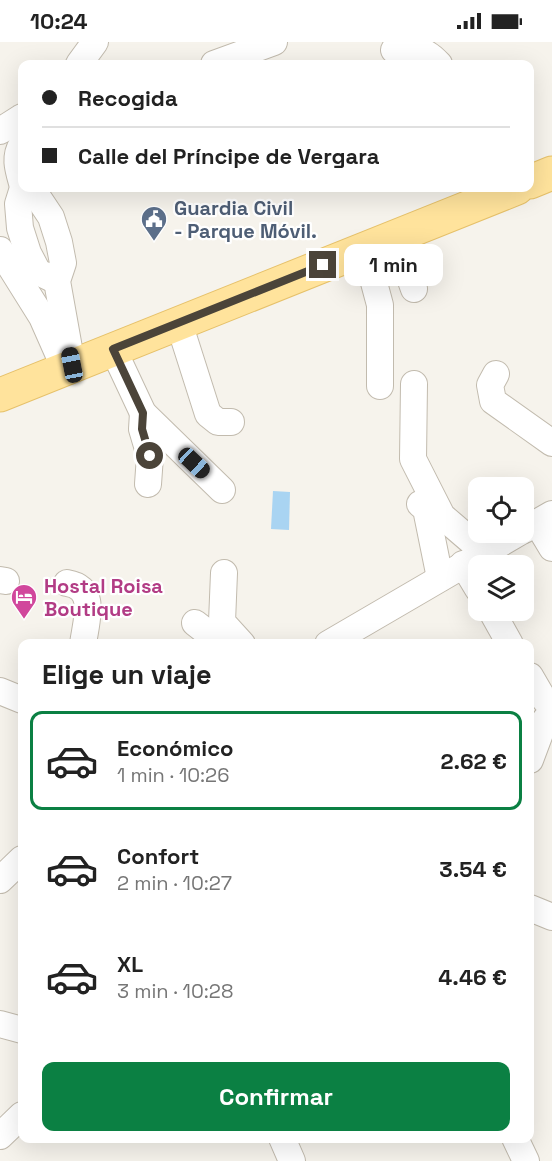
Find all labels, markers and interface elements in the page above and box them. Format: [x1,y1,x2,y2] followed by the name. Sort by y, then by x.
[30,7,87,35] text: 10:24
[78,84,178,112] text: Recogida
[78,142,379,170] text: Calle del Príncipe de Vergara
[174,195,317,244] place label: Guardia Civil - Parque Móvil.
[139,204,169,242] public building icon: Guardia Civil - Parque Móvil.
[344,244,443,286] callout: 1 min
[309,251,336,278] route end
[369,252,418,278] text: 1 min
[60,346,84,384] car
[136,442,163,469] route start
[175,444,213,482] car
[468,477,534,621] map controls
[468,477,534,543] button: locate
[468,555,534,621] button: layers
[44,573,163,622] place label: Hostal Roisa Boutique
[9,582,39,620] hotel icon: Hostal Roisa Boutique
[42,657,212,692] text: Elige un viaje
[45,734,99,788] icon: car
[117,734,234,762] text: Económico
[441,747,507,775] text: 2.62 €
[117,762,229,788] text: 1 min · 10:26
[45,842,99,896] icon: car
[117,842,199,870] text: Confort
[439,855,507,883] text: 3.54 €
[117,870,232,896] text: 2 min · 10:27
[45,950,99,1004] icon: car
[117,950,143,978] text: XL
[438,963,507,991] text: 4.46 €
[117,978,233,1004] text: 3 min · 10:28
[42,1062,510,1131] button: Confirmar

